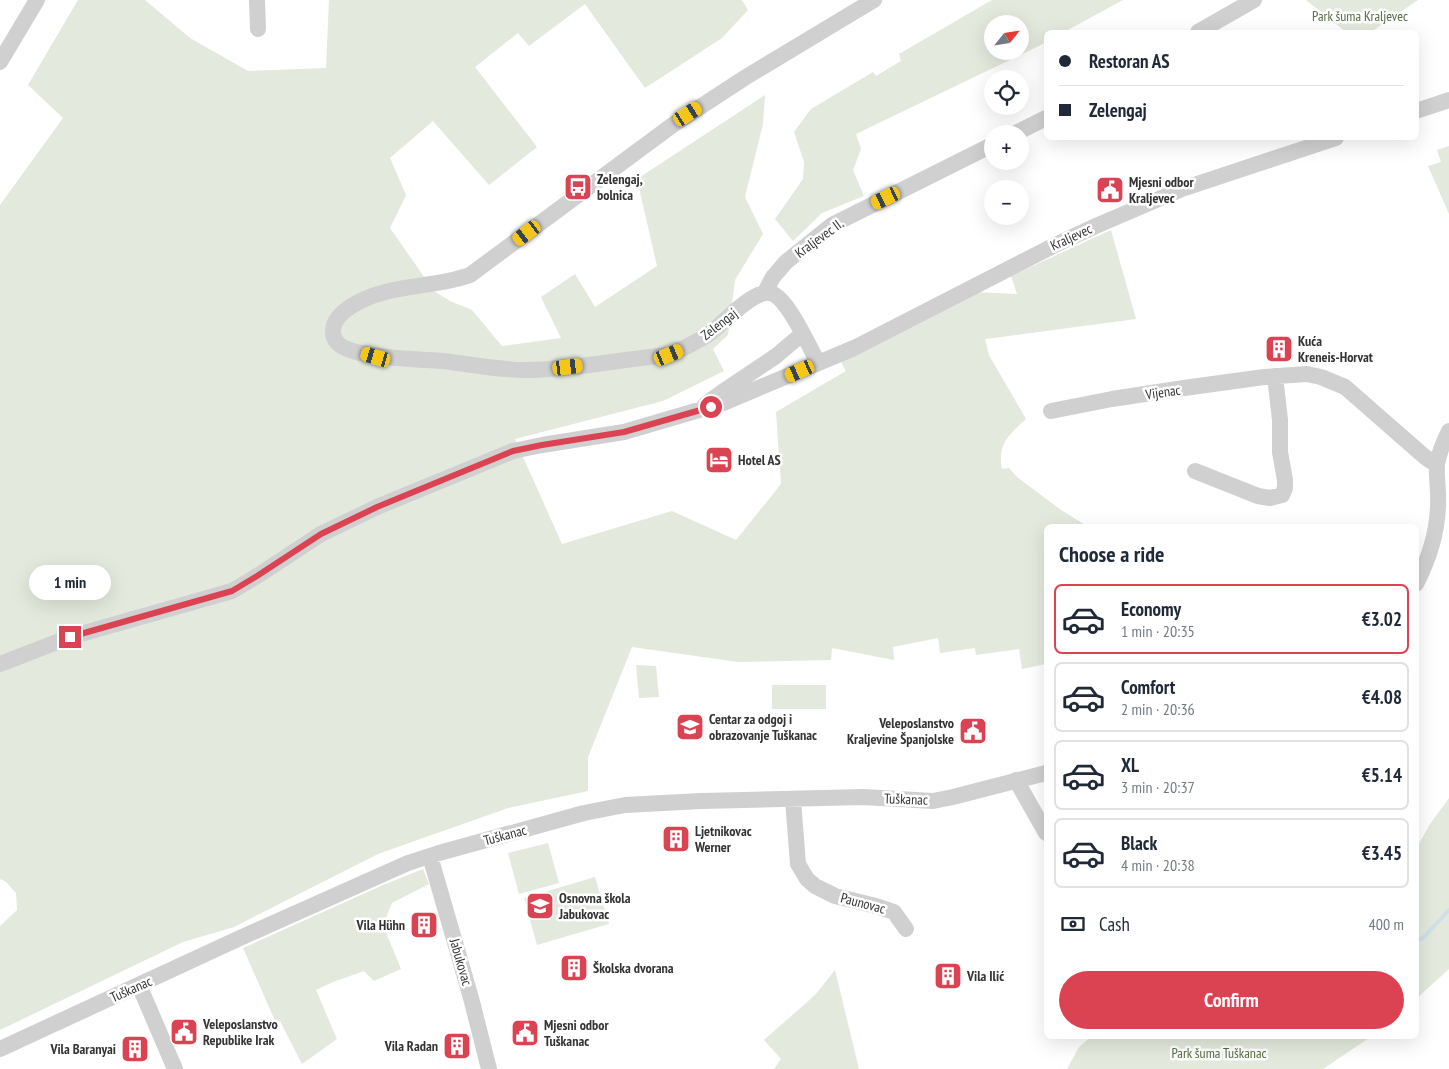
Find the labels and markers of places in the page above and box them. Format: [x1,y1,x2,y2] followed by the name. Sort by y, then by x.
[597,170,643,204] place label: Zelengaj, bolnica
[563,172,593,202] bus stop icon: Zelengaj, bolnica
[1129,173,1195,207] place label: Mjesni odbor Kraljevec
[1095,175,1125,205] public building icon: Mjesni odbor Kraljevec
[1298,332,1373,366] place label: Kuća Kreneis-Horvat
[1264,334,1294,364] building icon: Kuća Kreneis-Horvat
[704,445,734,475] hotel icon: Hotel AS
[738,451,781,469] place label: Hotel AS
[709,710,817,744] place label: Centar za odgoj i obrazovanje Tuškanac
[675,712,705,742] school or university icon: Centar za odgoj i obrazovanje Tuškanac
[847,714,954,748] place label: Veleposlanstvo Kraljevine Španjolske
[958,716,988,746] public building icon: Veleposlanstvo Kraljevine Španjolske
[694,822,752,856] place label: Ljetnikovac Werner
[661,824,691,854] building icon: Ljetnikovac Werner
[558,889,631,923] place label: Osnovna škola Jabukovac
[525,891,555,921] school or university icon: Osnovna škola Jabukovac
[409,910,439,940] building icon: Vila Hühn
[355,916,405,934] place label: Vila Hühn
[559,953,589,983] building icon: Školska dvorana
[593,959,674,977] place label: Školska dvorana
[933,961,963,991] building icon: Vila Ilić
[966,967,1004,985] place label: Vila Ilić
[202,1015,278,1049] place label: Veleposlanstvo Republike Irak
[544,1016,610,1050] place label: Mjesni odbor Tuškanac
[169,1017,199,1047] public building icon: Veleposlanstvo Republike Irak
[510,1018,540,1048] public building icon: Mjesni odbor Tuškanac
[442,1031,472,1061] building icon: Vila Radan
[120,1034,150,1064] building icon: Vila Baranyai
[384,1037,438,1055] place label: Vila Radan
[49,1040,116,1058] place label: Vila Baranyai

